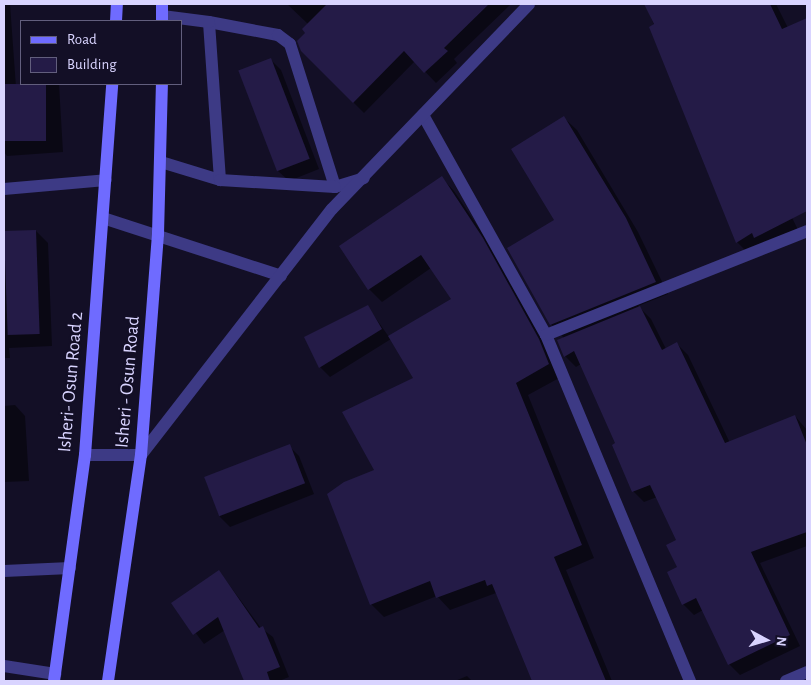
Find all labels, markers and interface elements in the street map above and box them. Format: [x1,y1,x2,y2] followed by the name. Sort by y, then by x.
[20,20,182,85] legend
[67,32,97,47] text: Road
[67,57,117,72] text: Building
[53,311,89,453] street label: Isheri- Osun Road 2
[111,315,145,449] street label: Isheri - Osun Road
[741,615,791,665] north arrow
[773,636,788,647] text: N

